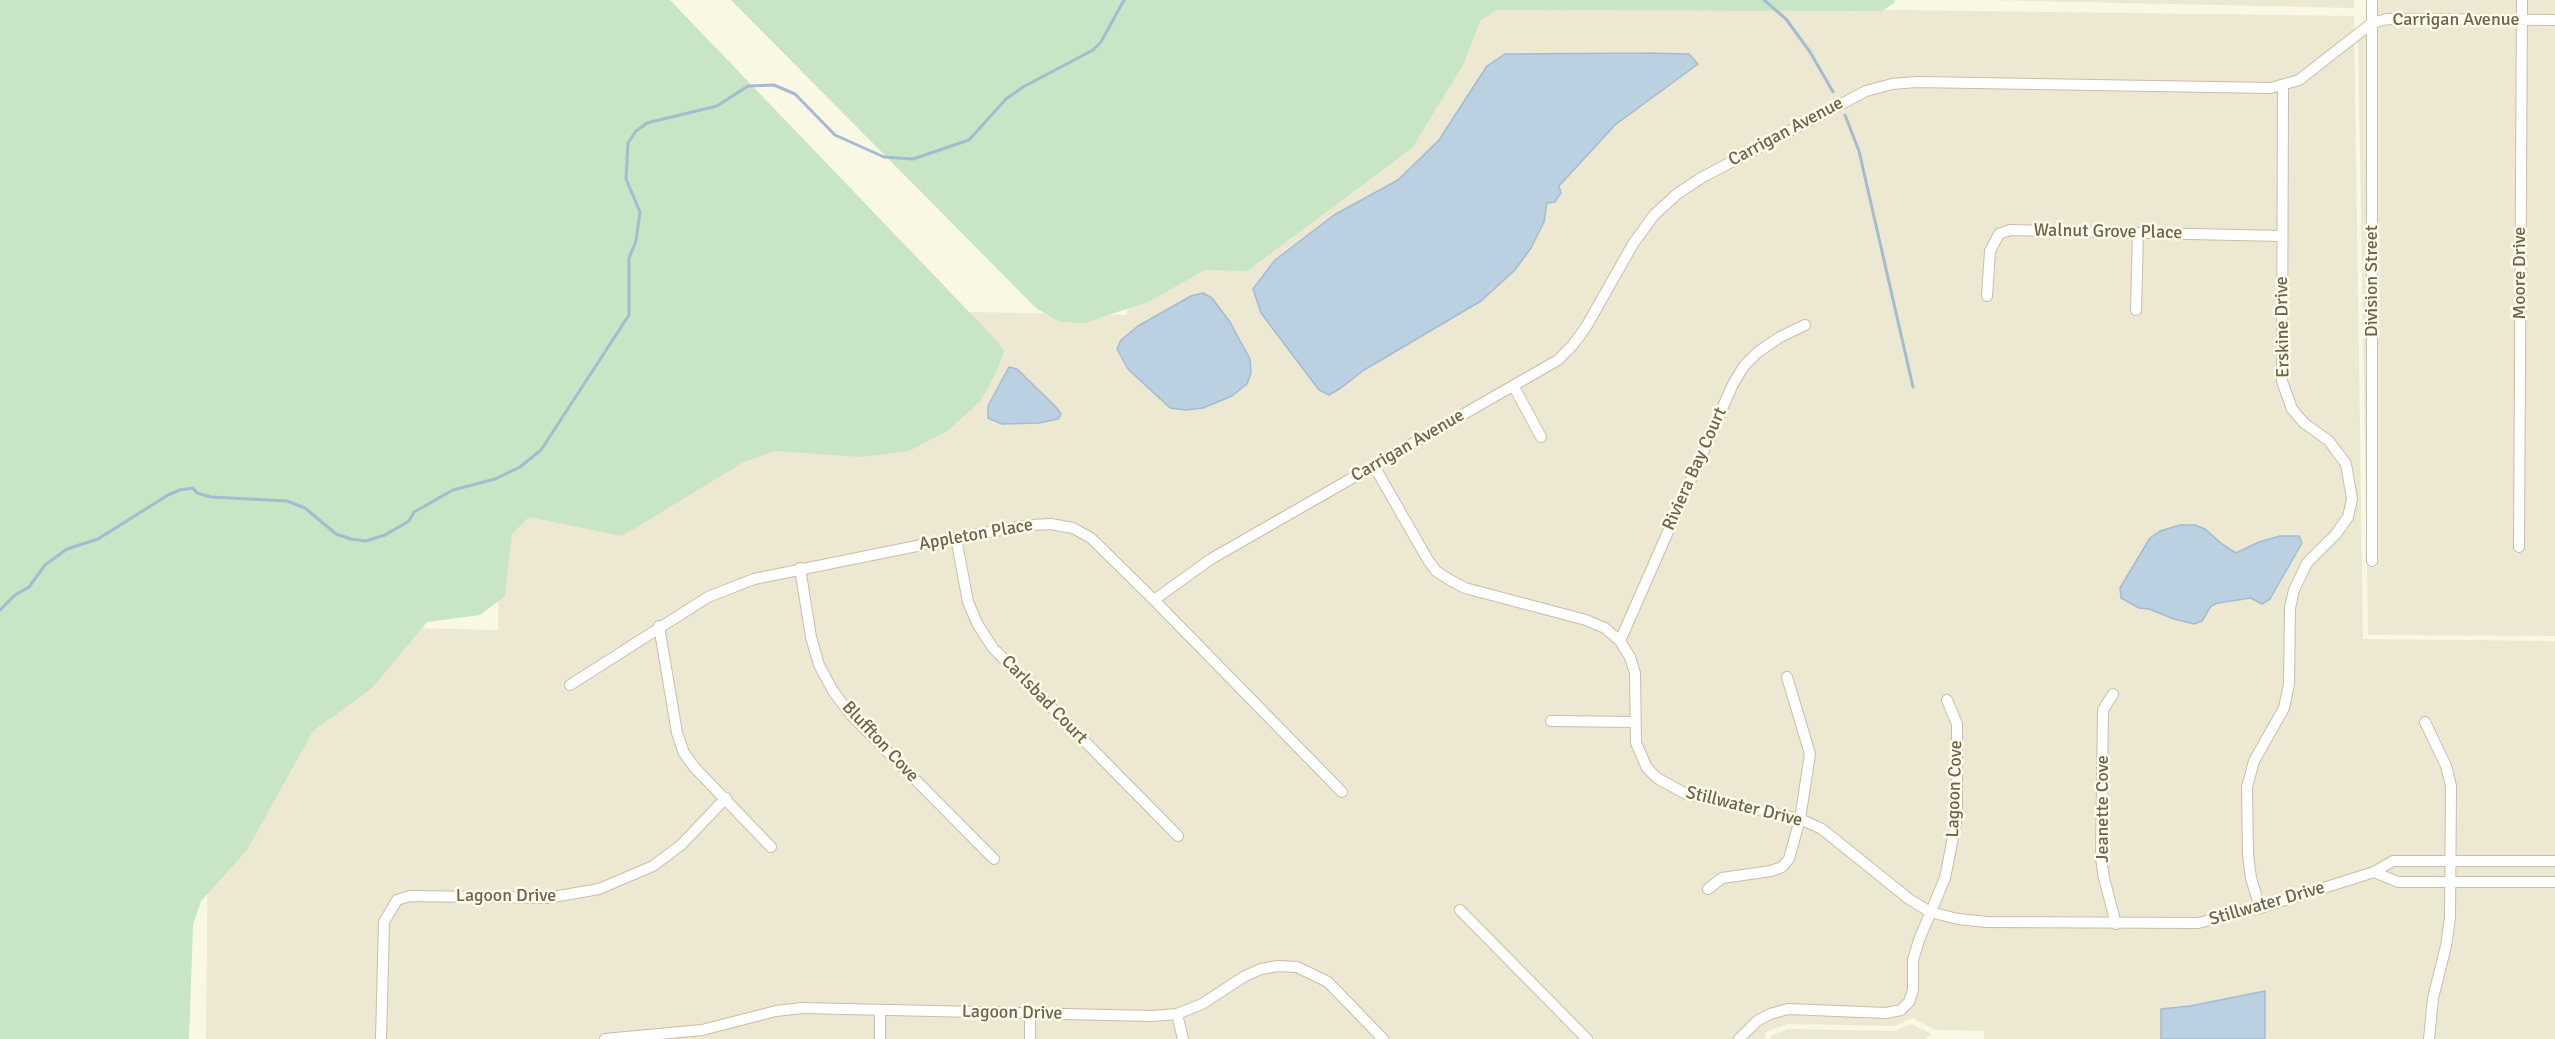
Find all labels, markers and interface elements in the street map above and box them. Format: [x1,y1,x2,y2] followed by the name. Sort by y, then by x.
[2392,9,2520,31] street label: Carrigan Avenue
[1725,93,1847,171] street label: Carrigan Avenue
[2033,220,2183,244] street label: Walnut Grove Place
[2361,225,2383,337] street label: Division Street
[2509,227,2531,319] street label: Moore Drive
[2271,276,2295,378] street label: Erskine Drive
[1658,404,1732,534] street label: Riviera Bay Court
[1348,405,1468,487] street label: Carrigan Avenue
[917,514,1035,556] street label: Appleton Place
[996,651,1092,749] street label: Carlsbad Court
[837,697,923,787] street label: Bluffton Cove
[1943,740,1967,838] street label: Lagoon Cove
[2092,755,2114,863] street label: Jeanette Cove
[1684,782,1804,832] street label: Stillwater Drive
[2207,877,2327,931] street label: Stillwater Drive
[456,885,556,907] street label: Lagoon Drive
[962,1001,1062,1025] street label: Lagoon Drive

